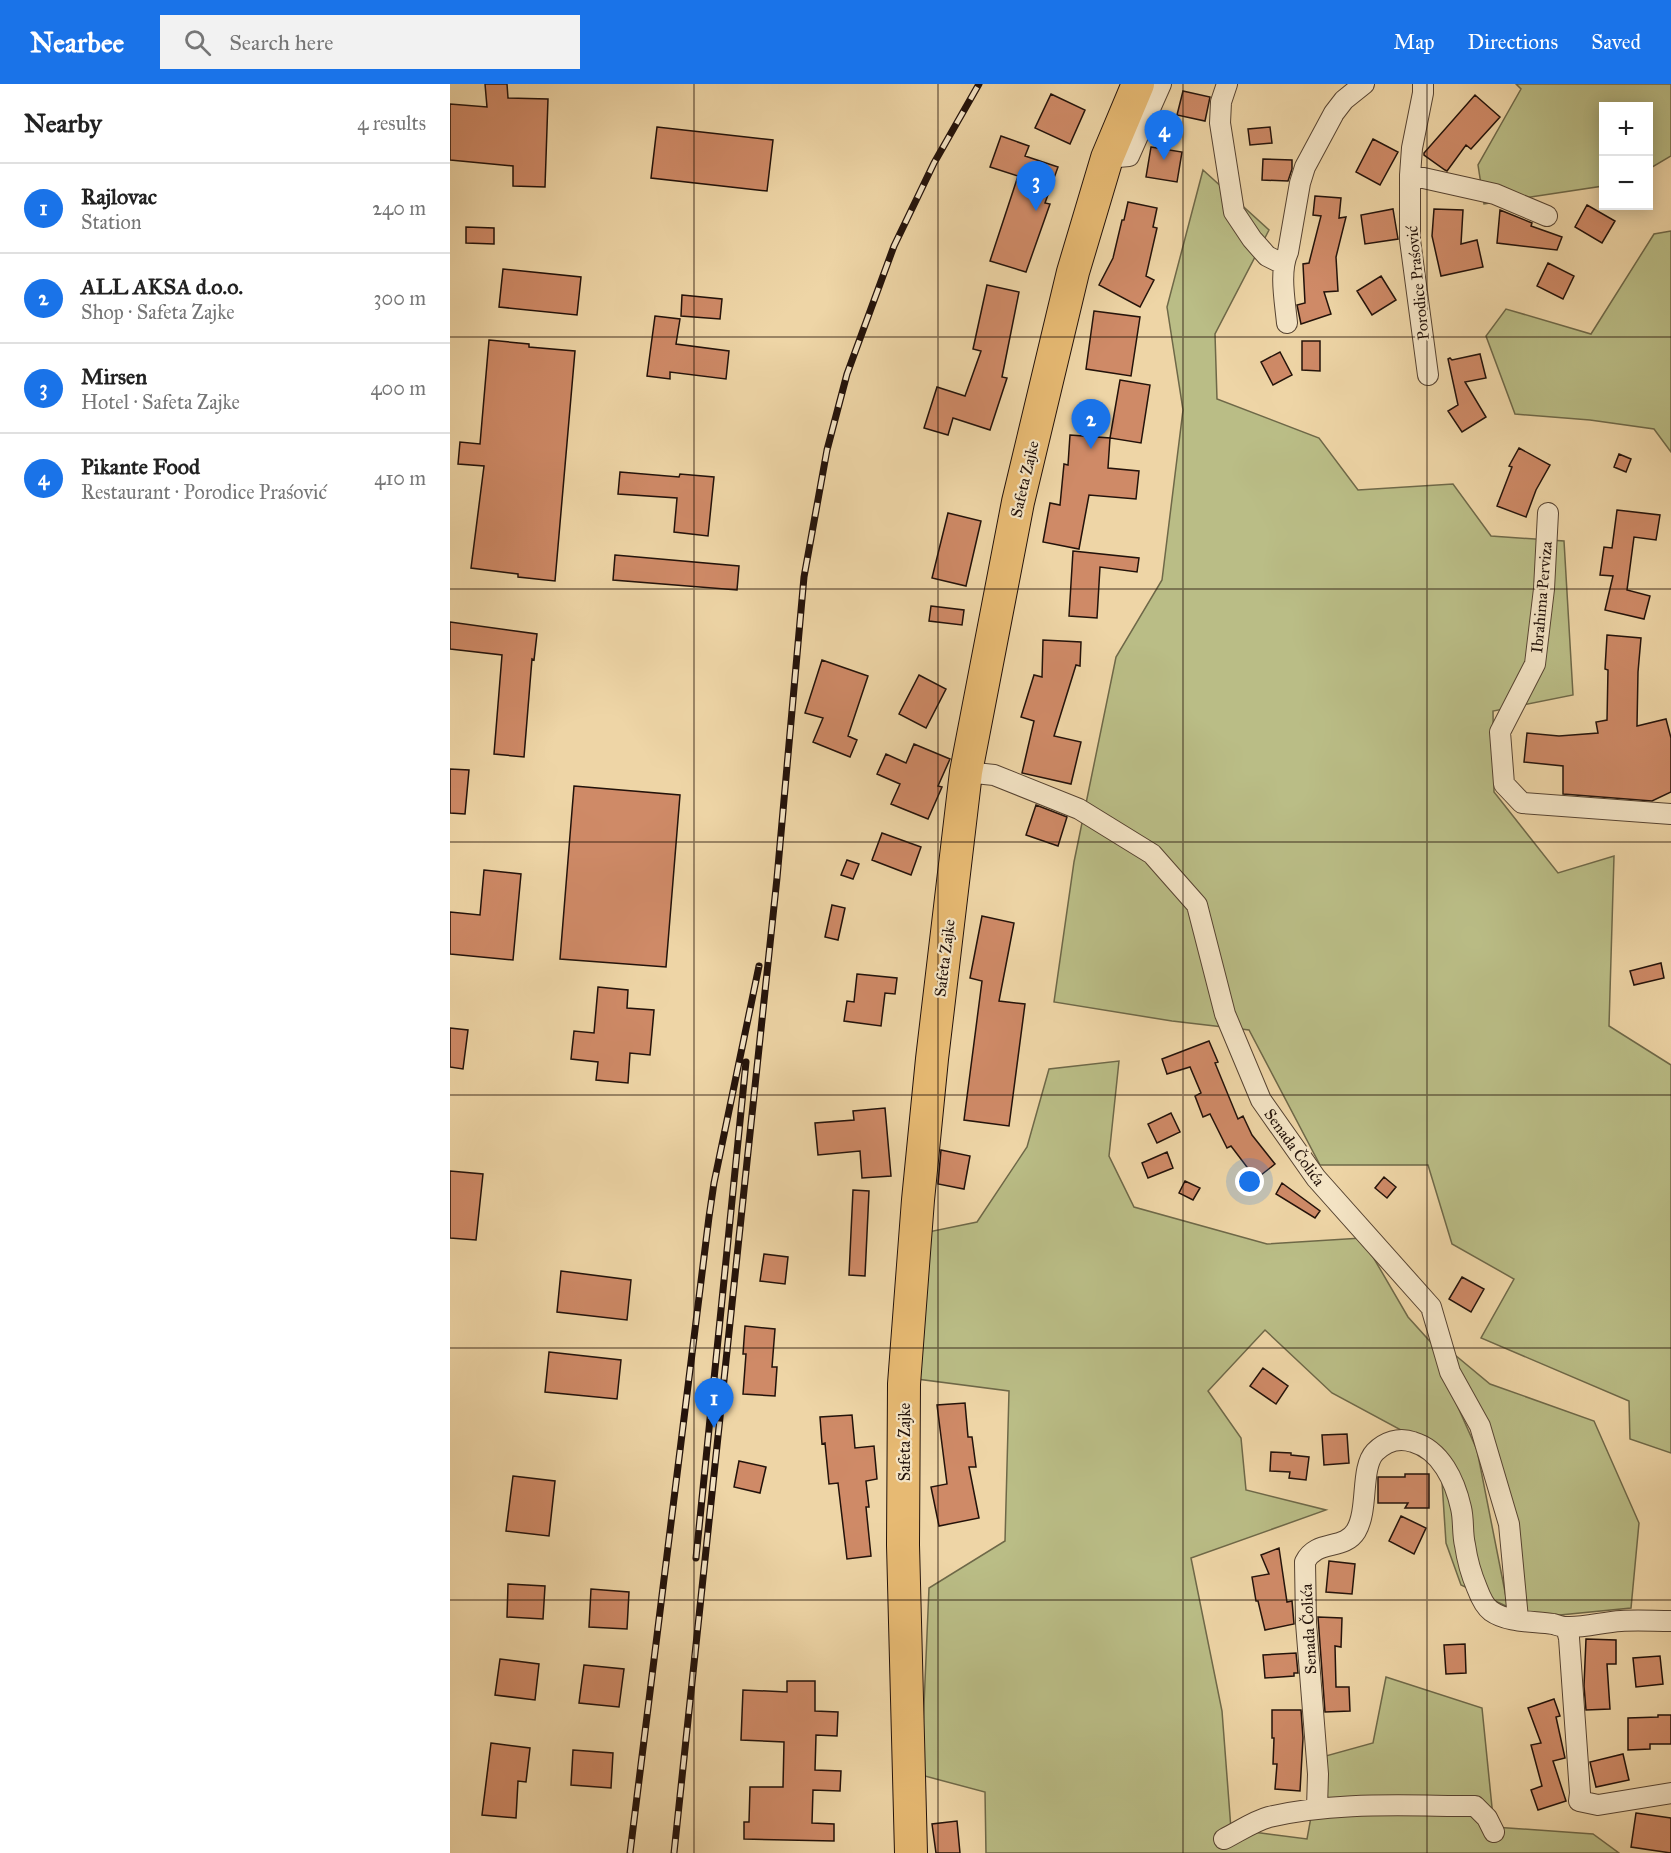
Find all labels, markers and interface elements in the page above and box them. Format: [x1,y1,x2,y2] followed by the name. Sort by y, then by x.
[160,15,580,69] search box
[30,25,124,60] text: Nearbee
[181,26,214,59] icon: search
[229,29,333,56] text: Search here
[1394,29,1435,55] text: Map
[1468,29,1558,55] text: Directions
[1591,29,1641,55] text: Saved
[1599,102,1653,210] map controls
[1599,102,1653,156] button: +
[24,107,102,139] text: Nearby
[1144,110,1184,160] pin: 4
[357,111,426,135] text: 4 results
[1599,156,1653,210] button: −
[1016,162,1056,211] pin: 3
[81,183,157,210] text: Rajlovac
[40,196,47,220] text: 1
[372,196,426,220] text: 240 m
[81,210,142,234] text: Station
[1402,224,1433,341] street label: Porodice Praśović
[81,273,243,300] text: ALL AKSA d.o.o.
[39,286,48,310] text: 2
[374,286,426,310] text: 300 m
[81,300,235,324] text: Shop · Safeta Zajke
[81,363,147,390] text: Mirsen
[40,376,48,400] text: 3
[370,376,426,400] text: 400 m
[81,390,240,414] text: Hotel · Safeta Zajke
[1072,400,1110,449] pin: 2
[1006,439,1043,519] street label: Safeta Zajke
[81,453,200,480] text: Pikante Food
[38,466,49,490] text: 4
[374,466,426,490] text: 410 m
[81,480,327,504] text: Restaurant · Porodice Praśović
[1527,540,1556,654] street label: Ibrahima Perviza
[930,918,959,998] street label: Safeta Zajke
[1260,1104,1330,1190] street label: Senada Čolića
[1235,1167,1264,1196] your location
[694,1378,734,1428] pin: 1
[895,1403,914,1481] street label: Safeta Zajke
[1296,1583,1320,1675] street label: Senada Čolića

